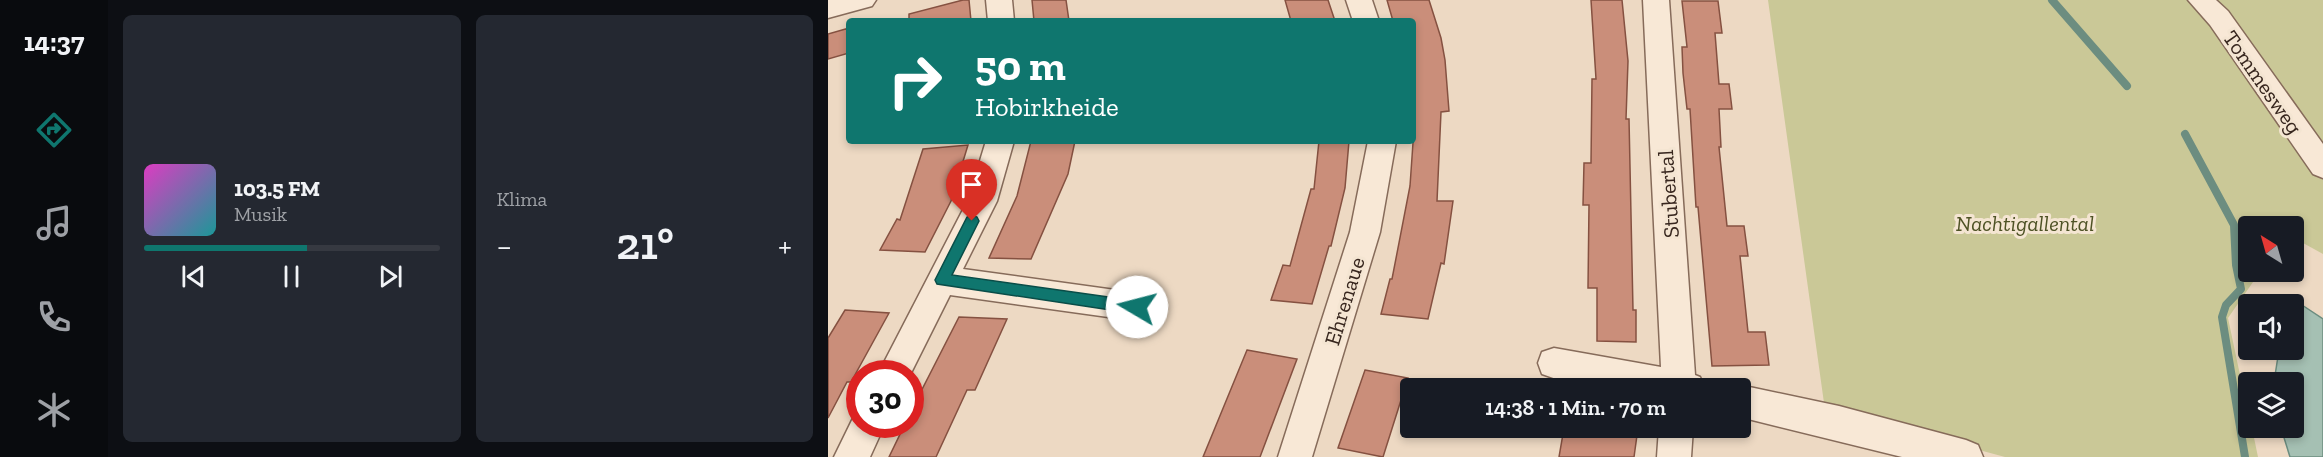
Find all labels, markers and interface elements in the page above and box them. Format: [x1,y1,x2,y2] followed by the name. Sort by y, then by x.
[2217,25,2308,139] street label: Tommesweg
[24,26,84,58] text: 14:37
[975,40,1066,91] text: 50 m
[876,42,954,120] icon: right
[975,91,1119,123] text: Hobirkheide
[33,109,75,151] icon: directions
[1652,149,1685,239] street label: Stubertal
[946,159,997,221] pin
[955,168,988,201] icon: arrive
[234,175,320,202] text: 103.5 FM
[497,187,547,211] text: Klima
[33,202,75,244] icon: music
[234,202,287,226] text: Musik
[1956,210,2094,237] park label: Nachtigallental
[2238,216,2304,282] north arrow
[2238,216,2304,438] map controls
[616,217,674,271] text: 21°
[497,226,512,265] text: −
[778,226,792,265] text: +
[1318,254,1371,348] street label: Ehrenaue
[177,260,210,293] icon: previous
[275,260,308,293] icon: pause
[374,260,407,293] icon: next
[1105,275,1169,339] position arrow
[2238,294,2304,360] button: sound
[33,296,75,338] icon: phone
[846,360,924,438] speed limit sign: 30
[2238,372,2304,438] button: layers
[33,389,75,431] icon: climate
[1485,394,1666,421] text: 14:38 · 1 Min. · 70 m

